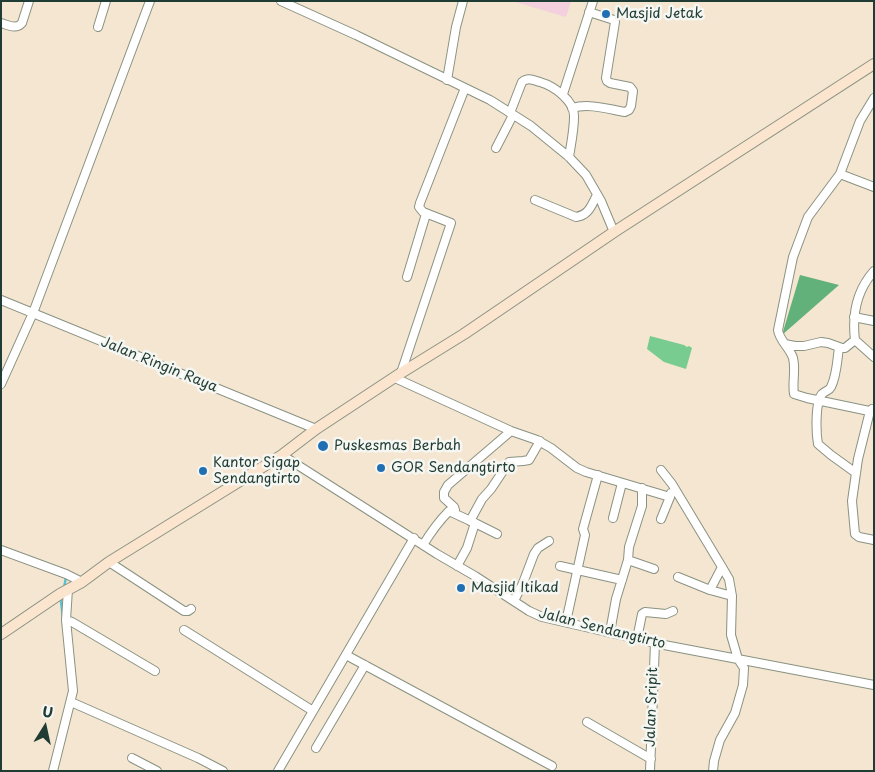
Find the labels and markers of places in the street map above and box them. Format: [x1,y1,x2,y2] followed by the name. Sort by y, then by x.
[616,6,703,22] place label: Masjid Jetak
[600,8,612,20] marker: Masjid Jetak
[334,438,461,454] place label: Puskesmas Berbah
[316,439,330,453] marker: Puskesmas Berbah
[213,455,300,488] place label: Kantor Sigap Sendangtirto
[391,460,516,476] place label: GOR Sendangtirto
[375,462,387,474] marker: GOR Sendangtirto
[197,465,209,477] marker: Kantor Sigap Sendangtirto
[471,580,559,596] place label: Masjid Itikad
[455,582,467,594] marker: Masjid Itikad

